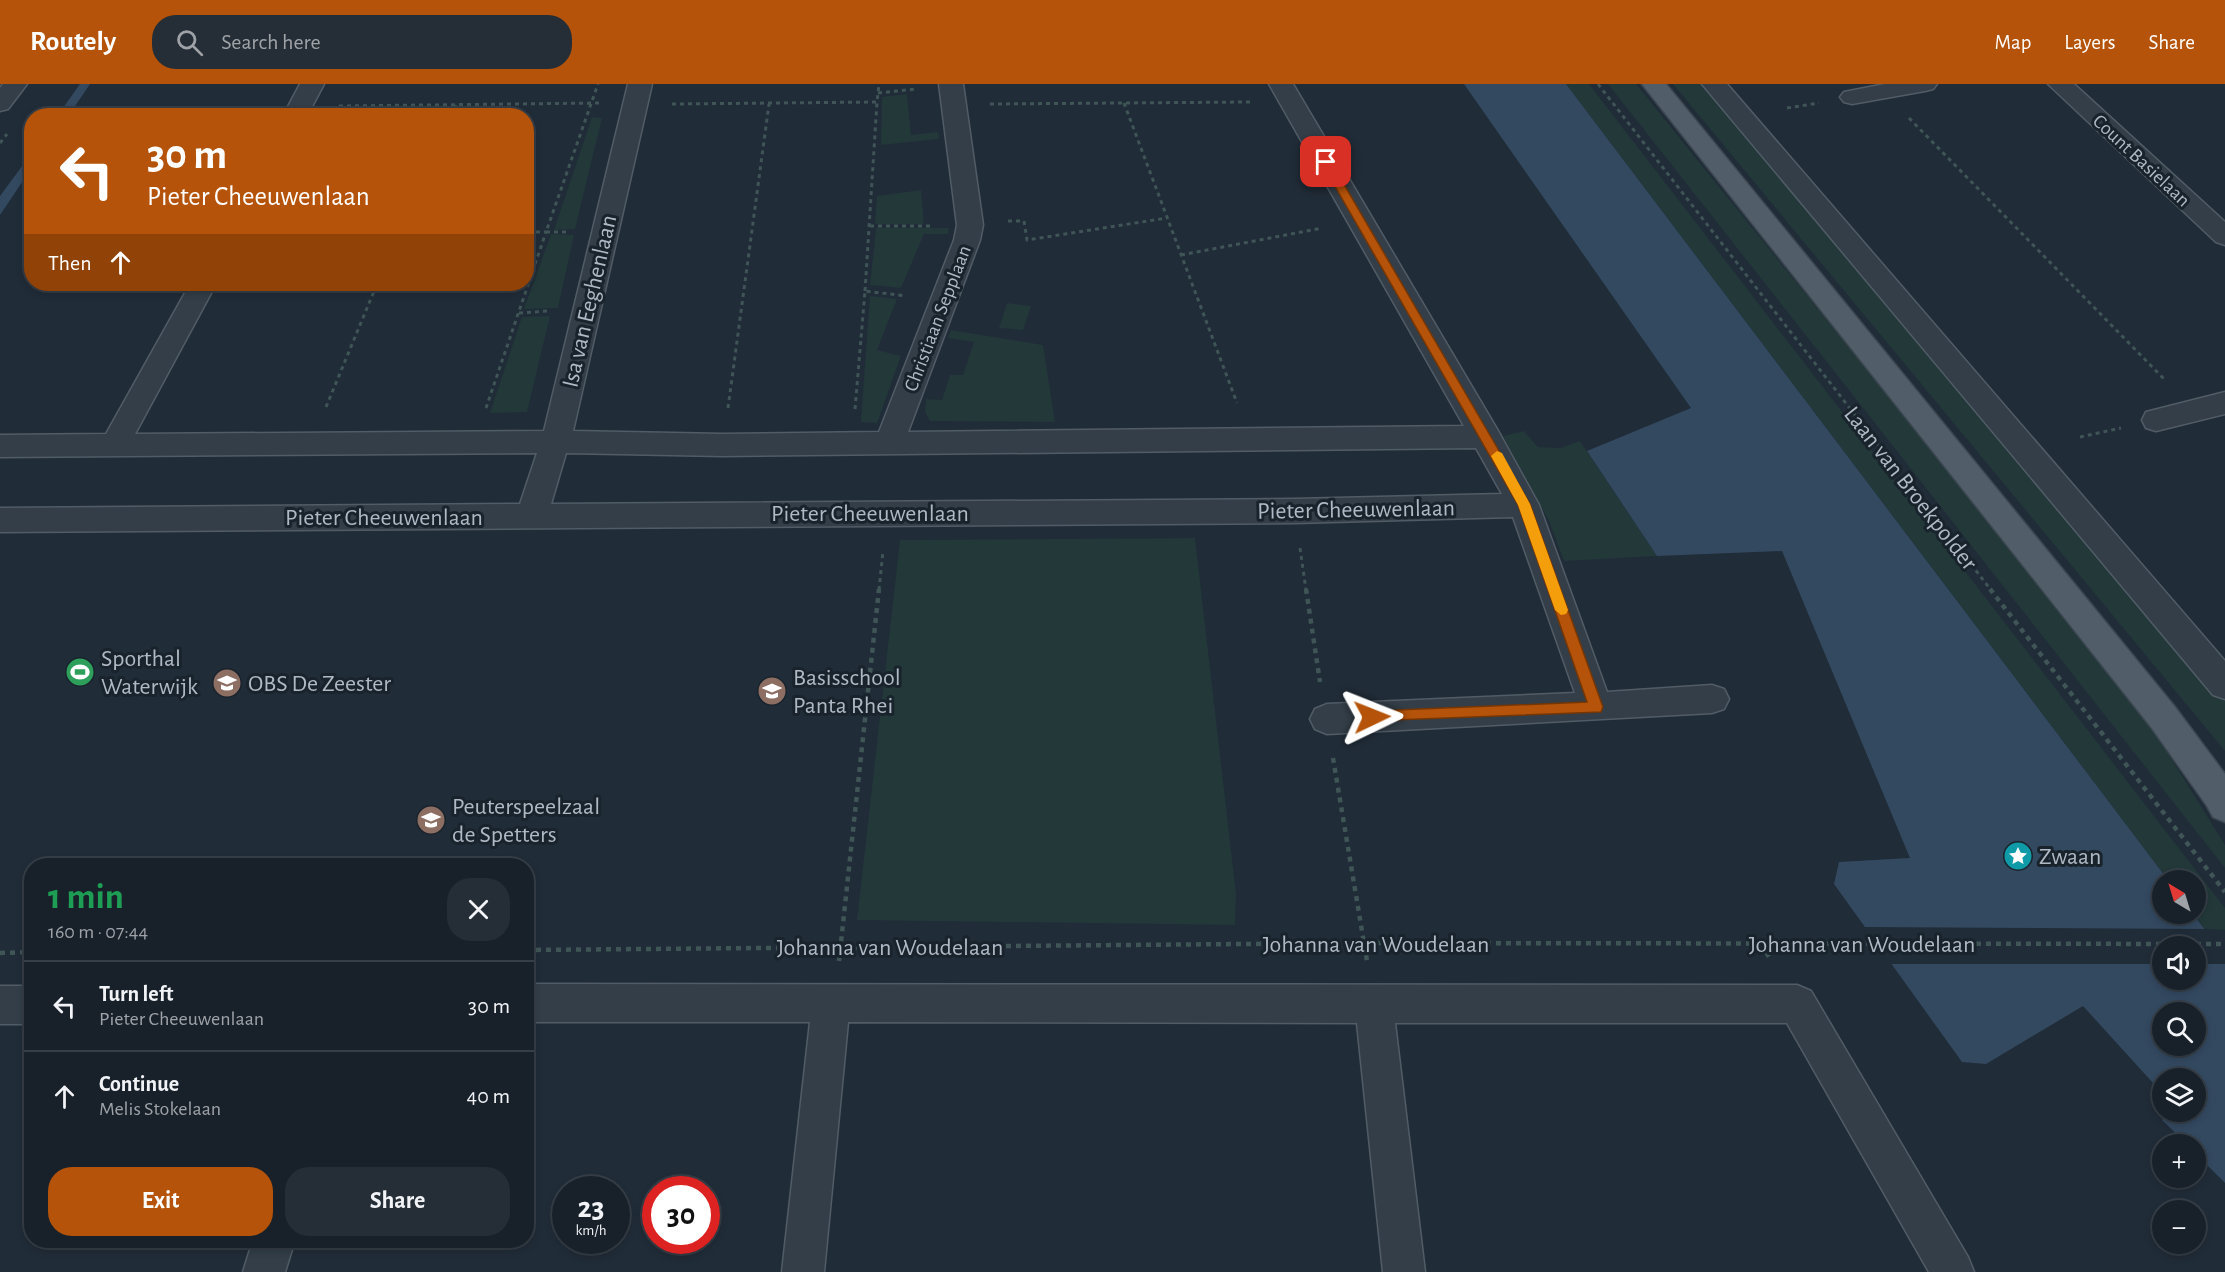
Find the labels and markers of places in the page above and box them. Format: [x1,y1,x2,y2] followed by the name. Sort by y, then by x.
[1300,136,1351,187] pin
[101,647,198,699] place label: Sporthal Waterwijk
[64,656,96,688] sports icon: Sporthal Waterwijk
[793,666,901,718] place label: Basisschool Panta Rhei
[211,667,243,699] school or university icon: OBS De Zeester
[248,672,391,696] place label: OBS De Zeester
[756,675,788,707] school or university icon: Basisschool Panta Rhei
[452,795,600,847] place label: Peuterspeelzaal de Spetters
[415,804,447,836] school or university icon: Peuterspeelzaal de Spetters
[2002,840,2034,872] place icon: Zwaan
[2039,845,2101,869] place label: Zwaan

